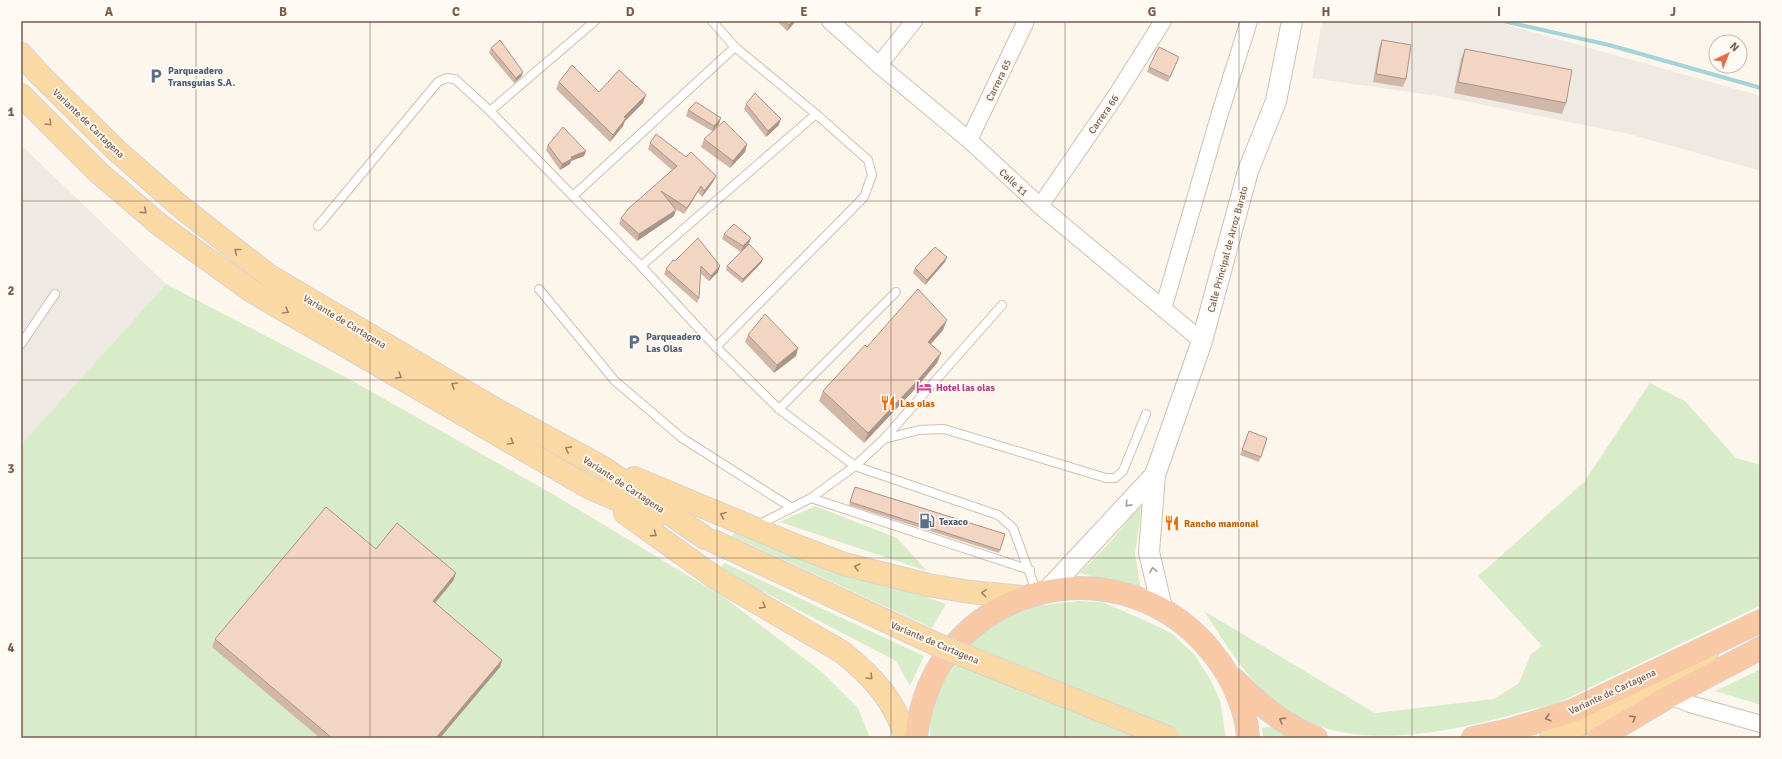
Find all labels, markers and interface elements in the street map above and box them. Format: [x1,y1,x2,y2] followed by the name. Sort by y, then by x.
[105,4,114,20] text: A
[279,4,287,20] text: B
[452,4,460,20] text: C
[626,4,635,20] text: D
[800,4,808,20] text: E
[975,4,982,20] text: F
[1148,4,1156,20] text: G
[1322,4,1330,20] text: H
[1497,4,1501,20] text: I
[1670,4,1676,20] text: J
[1708,34,1748,74] north arrow
[1727,40,1742,54] text: N
[984,58,1014,103] street label: Carrera 65
[168,65,235,89] place label: Parqueadero Transguias S.A.
[147,67,165,85] parking icon: Parqueadero Transguias S.A.
[50,86,127,161] street label: Variante de Cartagena
[1086,93,1122,136] street label: Carrera 66
[7,104,15,120] text: 1
[44,118,51,126] one-way arrow
[997,167,1030,199] street label: Calle 11
[1205,185,1251,314] street label: Calle Principal de Arroz Barato
[139,207,146,214] one-way arrow
[235,249,242,256] one-way arrow
[7,283,15,299] text: 2
[301,292,388,351] street label: Variante de Cartagena
[282,307,290,314] one-way arrow
[646,331,701,355] place label: Parqueadero Las Olas
[625,333,643,351] parking icon: Parqueadero Las Olas
[395,372,402,379] one-way arrow
[915,378,933,396] hotel icon: Hotel las olas
[936,382,995,394] place label: Hotel las olas
[451,383,458,390] one-way arrow
[879,394,897,412] restaurant icon: Las olas
[900,398,935,410] place label: Las olas
[507,437,514,444] one-way arrow
[564,446,572,453] one-way arrow
[580,454,667,516] street label: Variante de Cartagena
[7,461,15,477] text: 3
[1126,499,1133,507] one-way arrow
[719,511,726,519] one-way arrow
[918,512,936,530] fuel station icon: Texaco
[1163,514,1181,532] restaurant icon: Rancho mamonal
[939,516,968,528] place label: Texaco
[1184,518,1259,530] place label: Rancho mamonal
[650,529,657,536] one-way arrow
[853,563,860,572] one-way arrow
[1150,567,1158,573] one-way arrow
[981,589,987,598] one-way arrow
[758,601,766,608] one-way arrow
[889,619,981,667] street label: Variante de Cartagena
[7,640,15,656] text: 4
[1567,666,1658,717] street label: Variante de Cartagena
[866,672,873,680] one-way arrow
[1545,713,1552,722] one-way arrow
[1629,715,1636,723] one-way arrow
[1279,718,1286,725] one-way arrow

